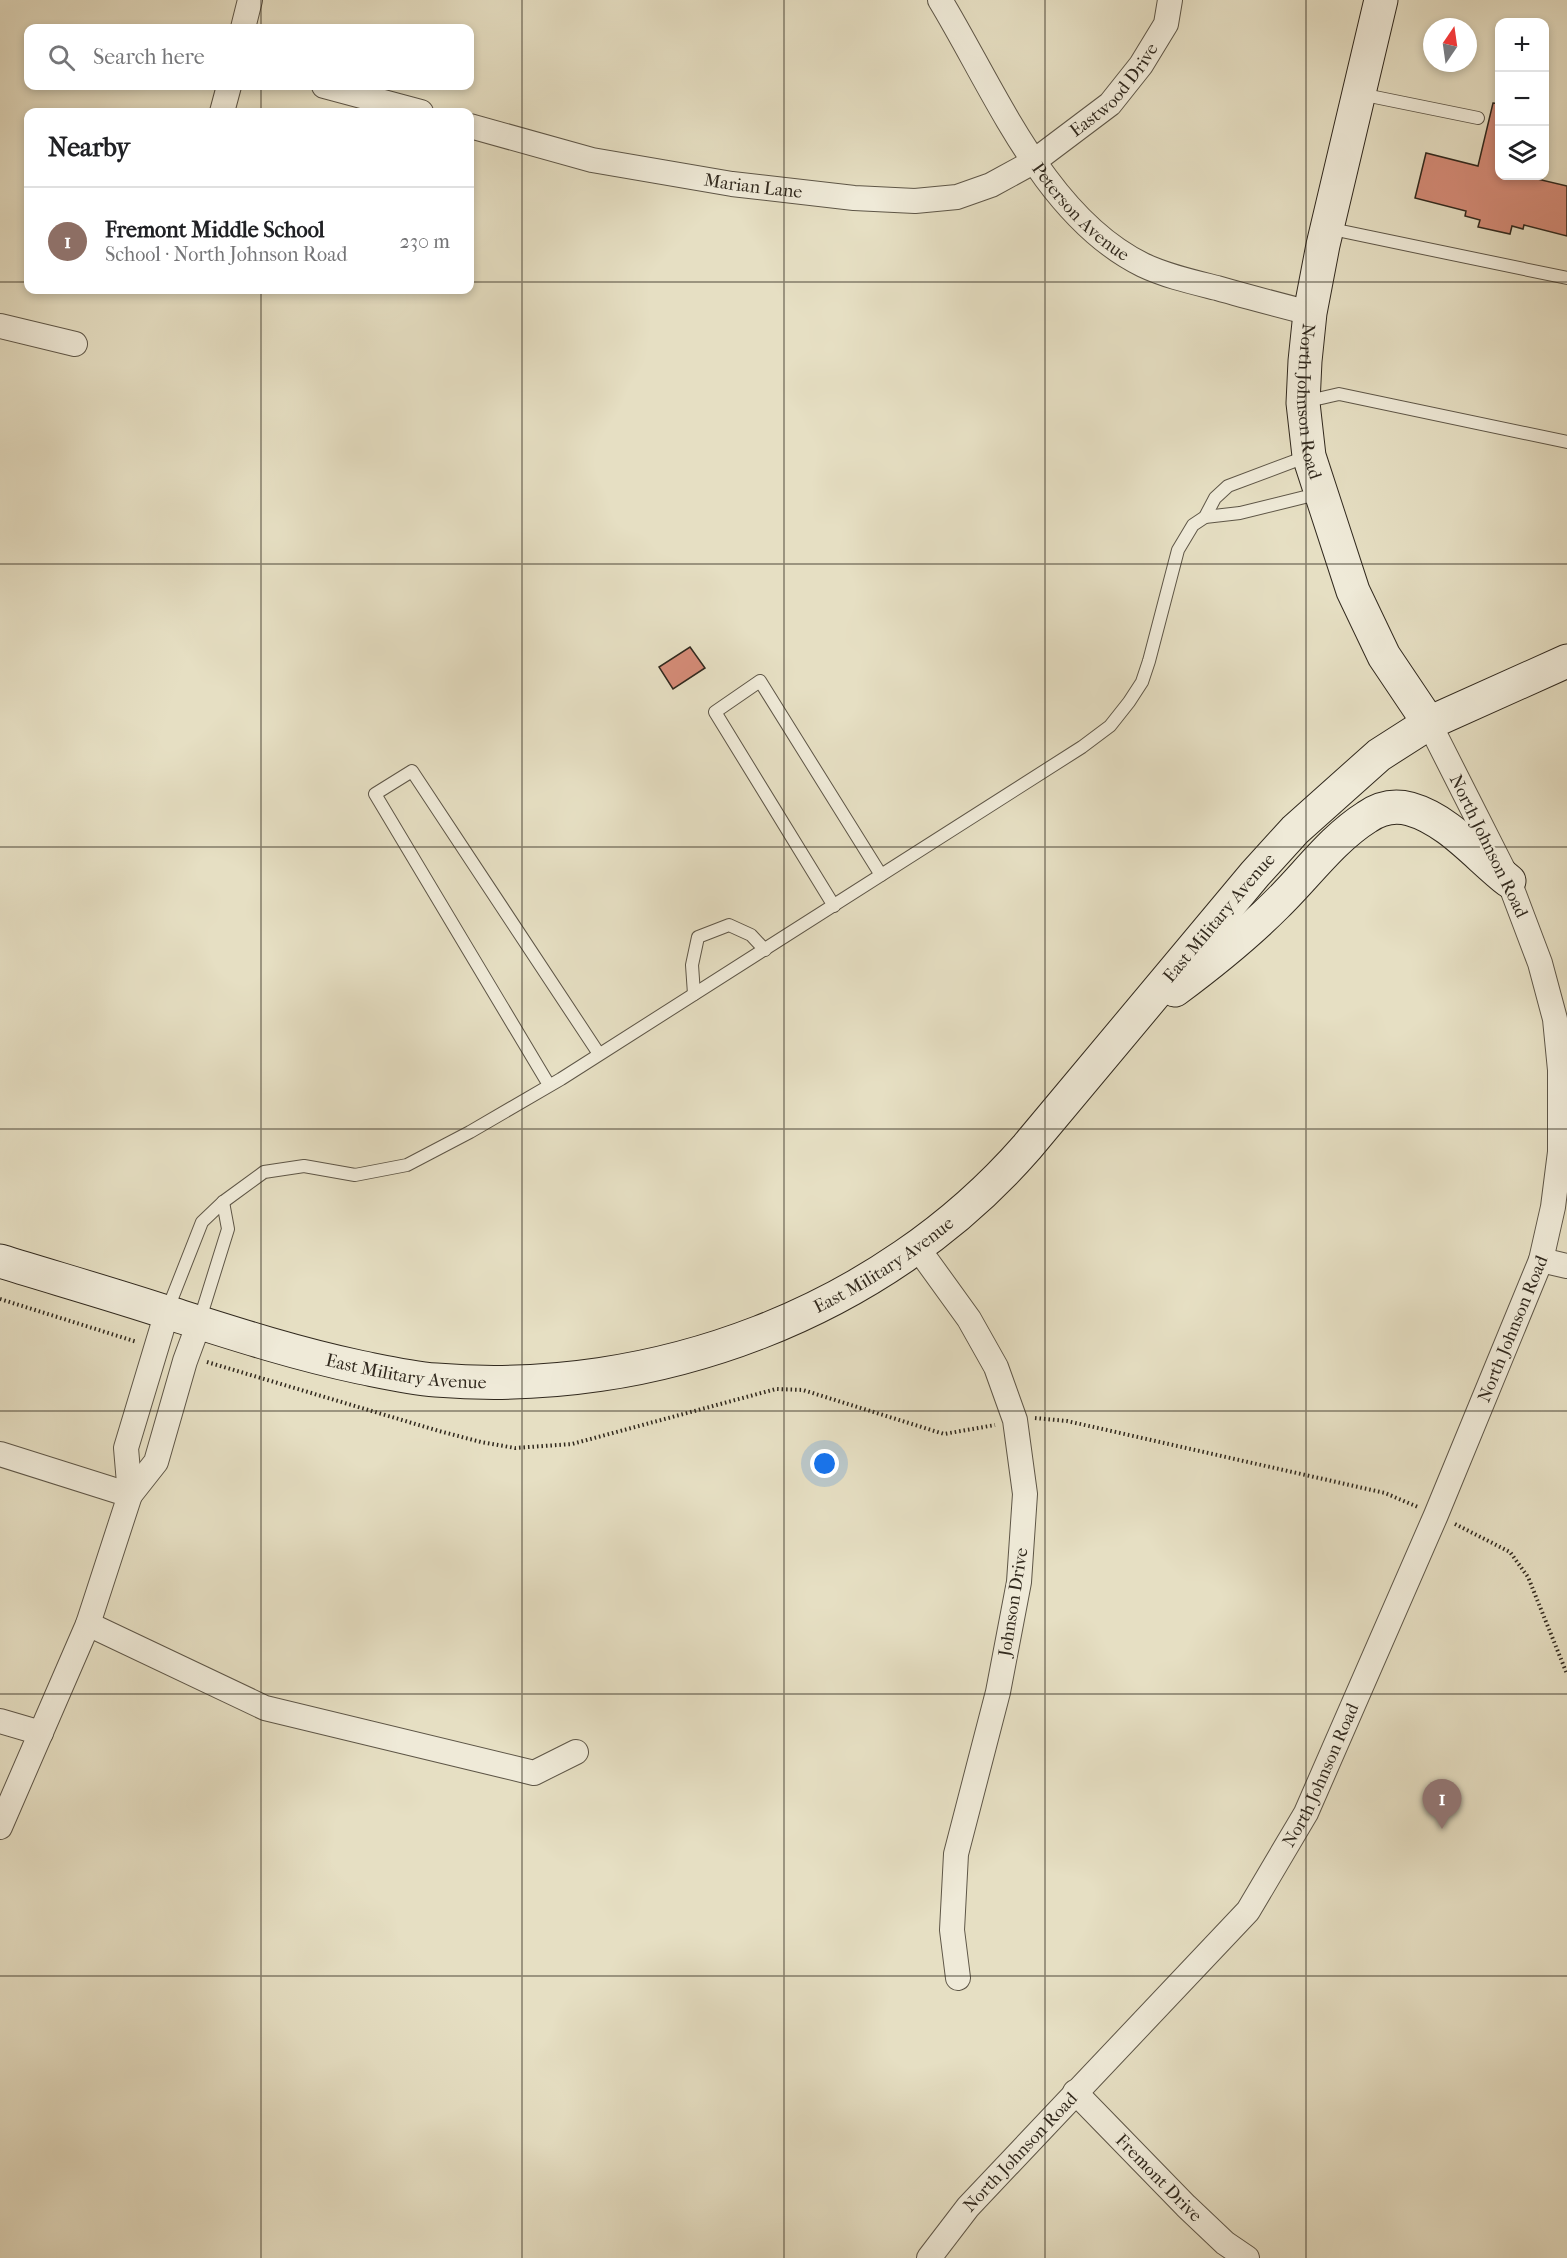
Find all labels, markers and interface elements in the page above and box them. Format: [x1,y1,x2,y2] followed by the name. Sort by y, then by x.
[1423,18,1477,72] north arrow
[1495,18,1549,180] map controls
[1495,18,1549,72] button: +
[24,24,474,90] search box
[1066,39,1163,142] street label: Eastwood Drive
[45,41,78,74] icon: search
[93,44,205,70] text: Search here
[1495,72,1549,126] button: −
[1495,126,1549,180] button: layers
[48,132,130,163] text: Nearby
[1027,159,1133,266] street label: Peterson Avenue
[702,169,804,203] street label: Marian Lane
[105,217,325,243] text: Fremont Middle School
[64,230,71,253] text: 1
[400,230,450,253] text: 230 m
[105,243,347,266] text: School · North Johnson Road
[1292,323,1326,482] street label: North Johnson Road
[1445,771,1532,921] street label: North Johnson Road
[1159,849,1280,987] street label: East Military Avenue
[810,1213,958,1318] street label: East Military Avenue
[1474,1252,1553,1405] street label: North Johnson Road
[324,1350,487,1393] street label: East Military Avenue
[810,1449,839,1478] your location
[994,1546,1032,1660] street label: Johnson Drive
[1278,1700,1364,1851] street label: North Johnson Road
[1422,1780,1462,1829] pin: 1
[959,2088,1082,2216] street label: North Johnson Road
[1111,2130,1206,2227] street label: Fremont Drive

